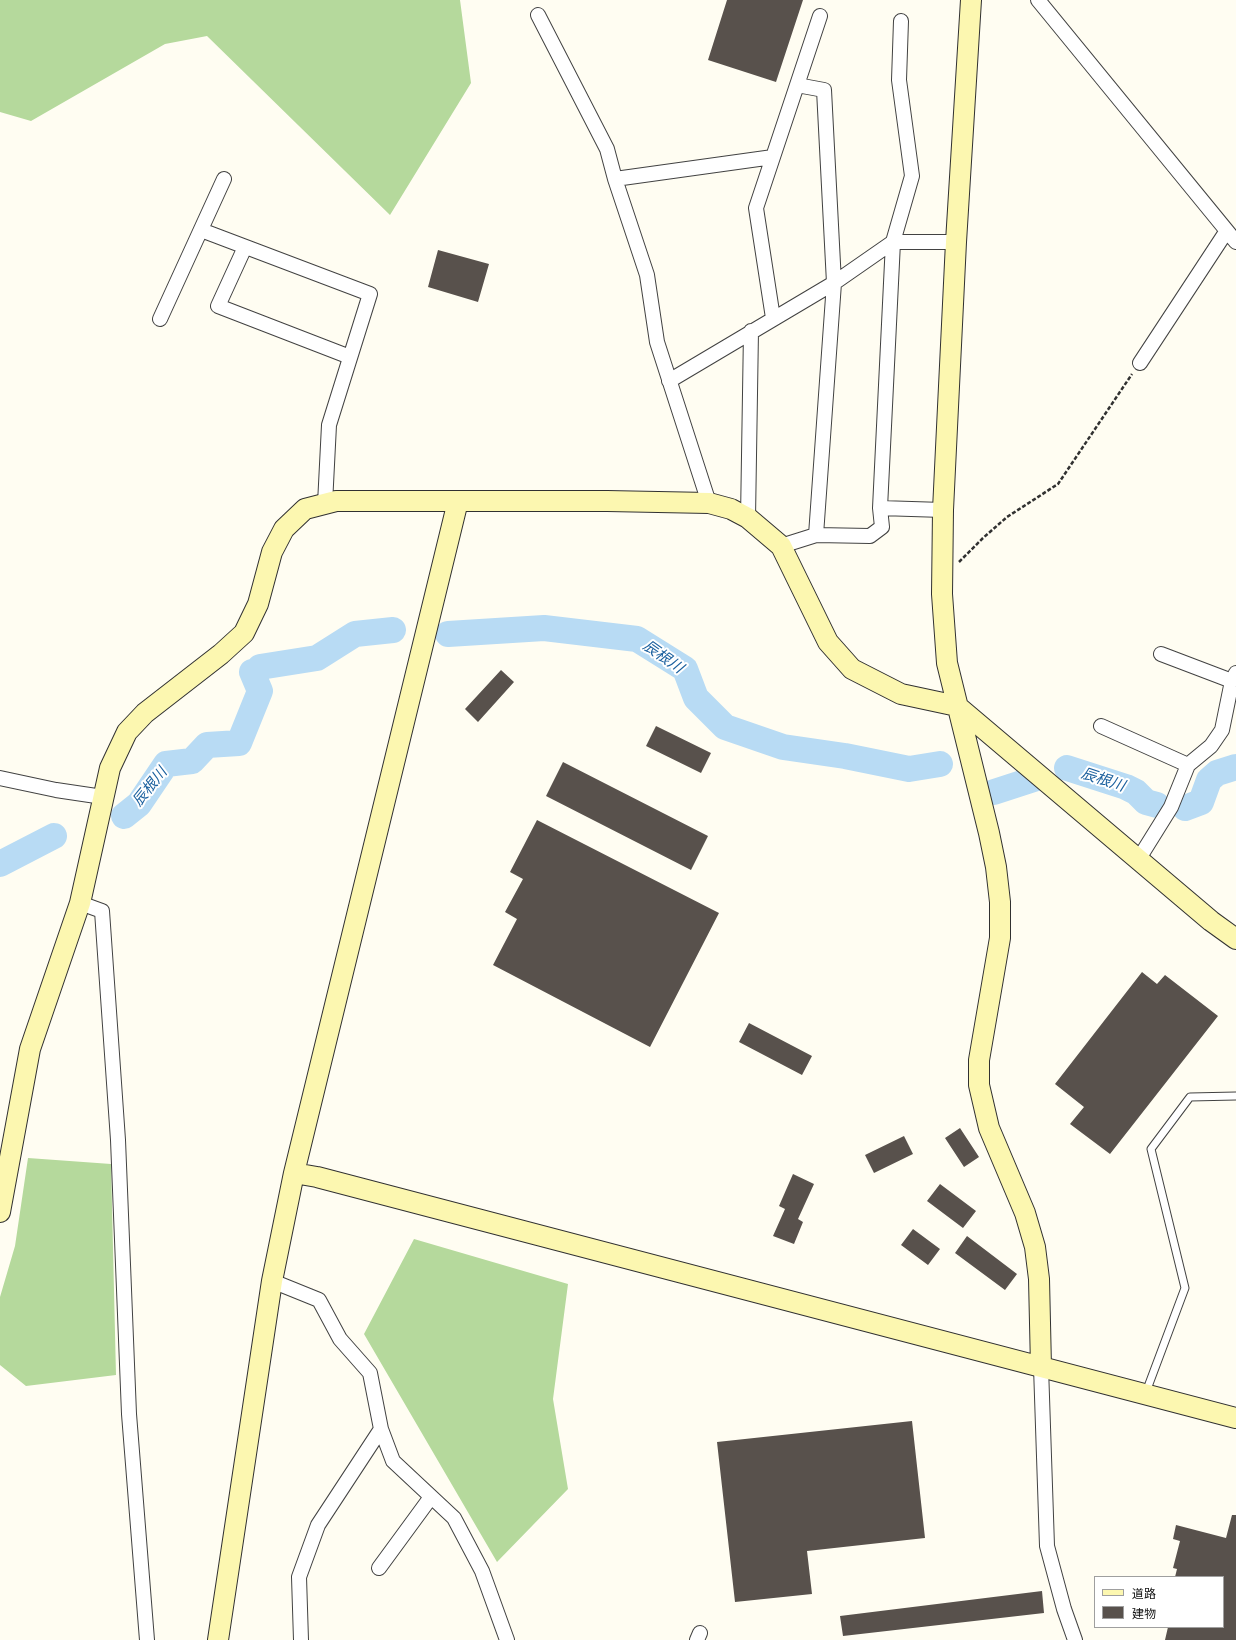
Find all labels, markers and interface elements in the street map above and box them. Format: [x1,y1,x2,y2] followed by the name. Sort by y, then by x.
[639,637,687,677] water label: 辰根川
[129,764,171,810] water label: 辰根川
[1079,764,1127,796] water label: 辰根川
[1094,1576,1224,1628] legend
[1132,1587,1156,1601] text: 道路
[1132,1607,1156,1621] text: 建物

